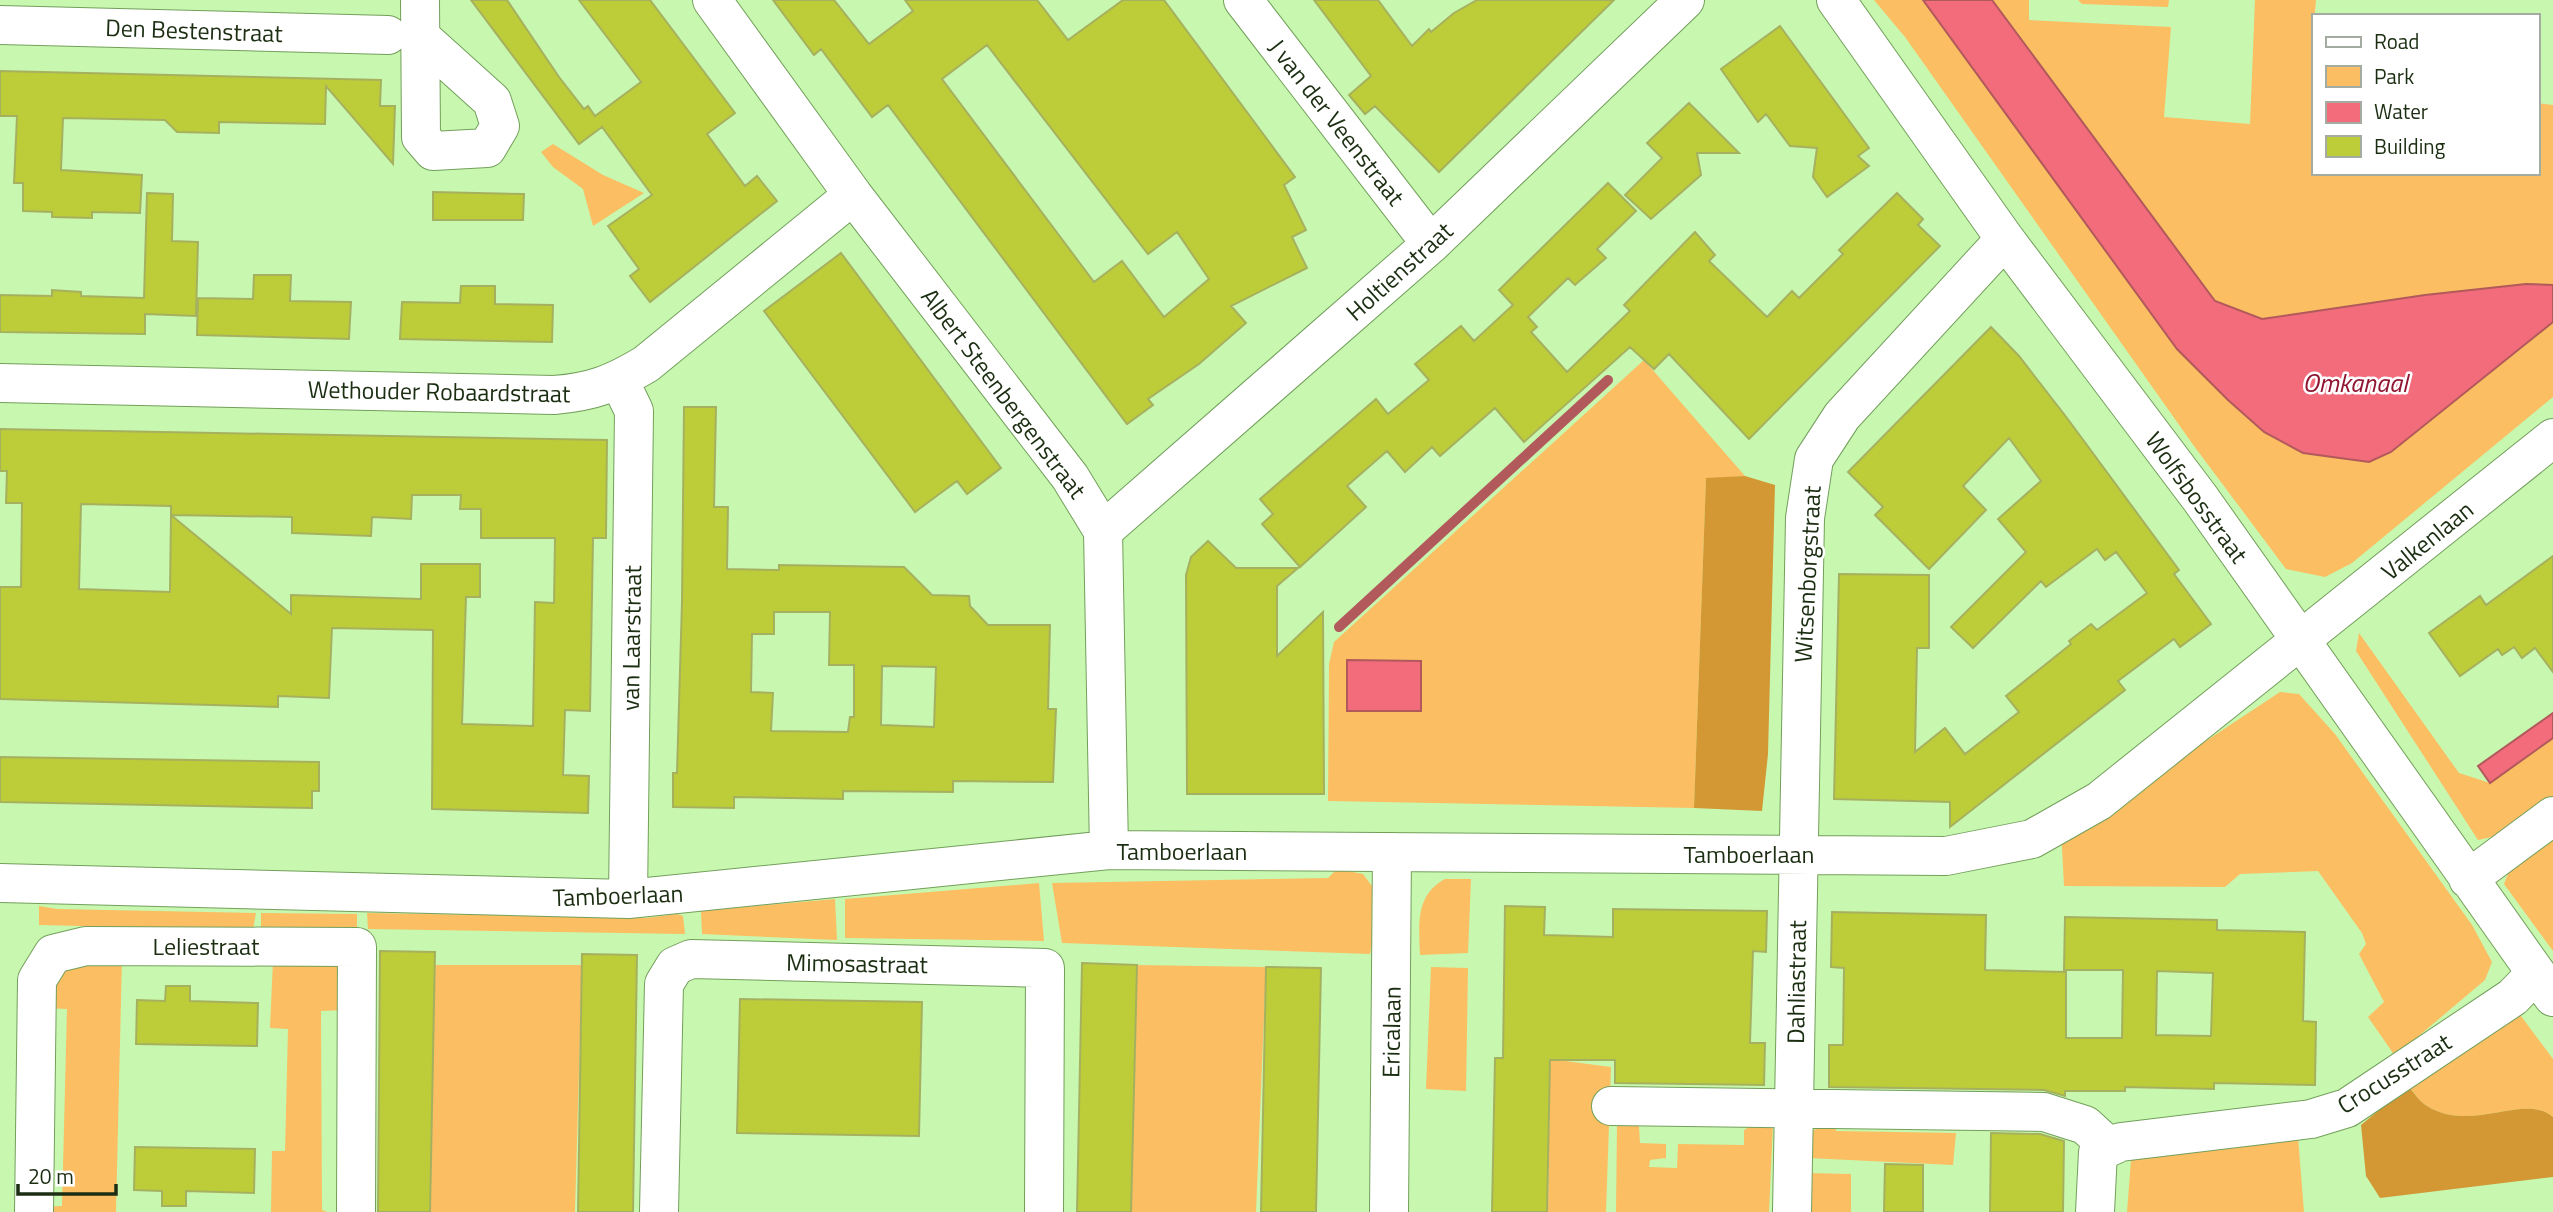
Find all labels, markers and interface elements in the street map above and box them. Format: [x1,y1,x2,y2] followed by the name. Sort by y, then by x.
[105,9,284,51] street label: Den Bestenstraat
[2312,14,2539,175] legend
[2374,25,2419,57] text: Road
[1260,31,1414,213] street label: J van der Veenstraat
[2374,60,2414,92] text: Park
[2374,95,2428,127] text: Water
[2374,130,2446,162] text: Building
[1337,213,1461,329] street label: Holtienstraat
[913,280,1096,506] street label: Albert Steenbergenstraat
[2302,363,2411,402] water label: Omkanaal
[307,371,571,411] street label: Wethouder Robaardstraat
[2137,424,2257,571] street label: Wolfsbosstraat
[1784,484,1830,663] street label: Witsenborgstraat
[2373,492,2481,588] street label: Valkenlaan
[612,564,650,711] street label: van Laarstraat
[1117,833,1247,869] street label: Tamboerlaan
[1684,836,1814,872] street label: Tamboerlaan
[552,875,684,915] street label: Tamboerlaan
[1777,919,1815,1044] street label: Dahliastraat
[153,928,260,964] street label: Leliestraat
[786,944,929,982] street label: Mimosastraat
[1372,986,1410,1078] street label: Ericalaan
[2330,1023,2458,1122] street label: Crocusstraat
[18,1152,116,1196] scale bar
[28,1160,74,1192] text: 20 m

